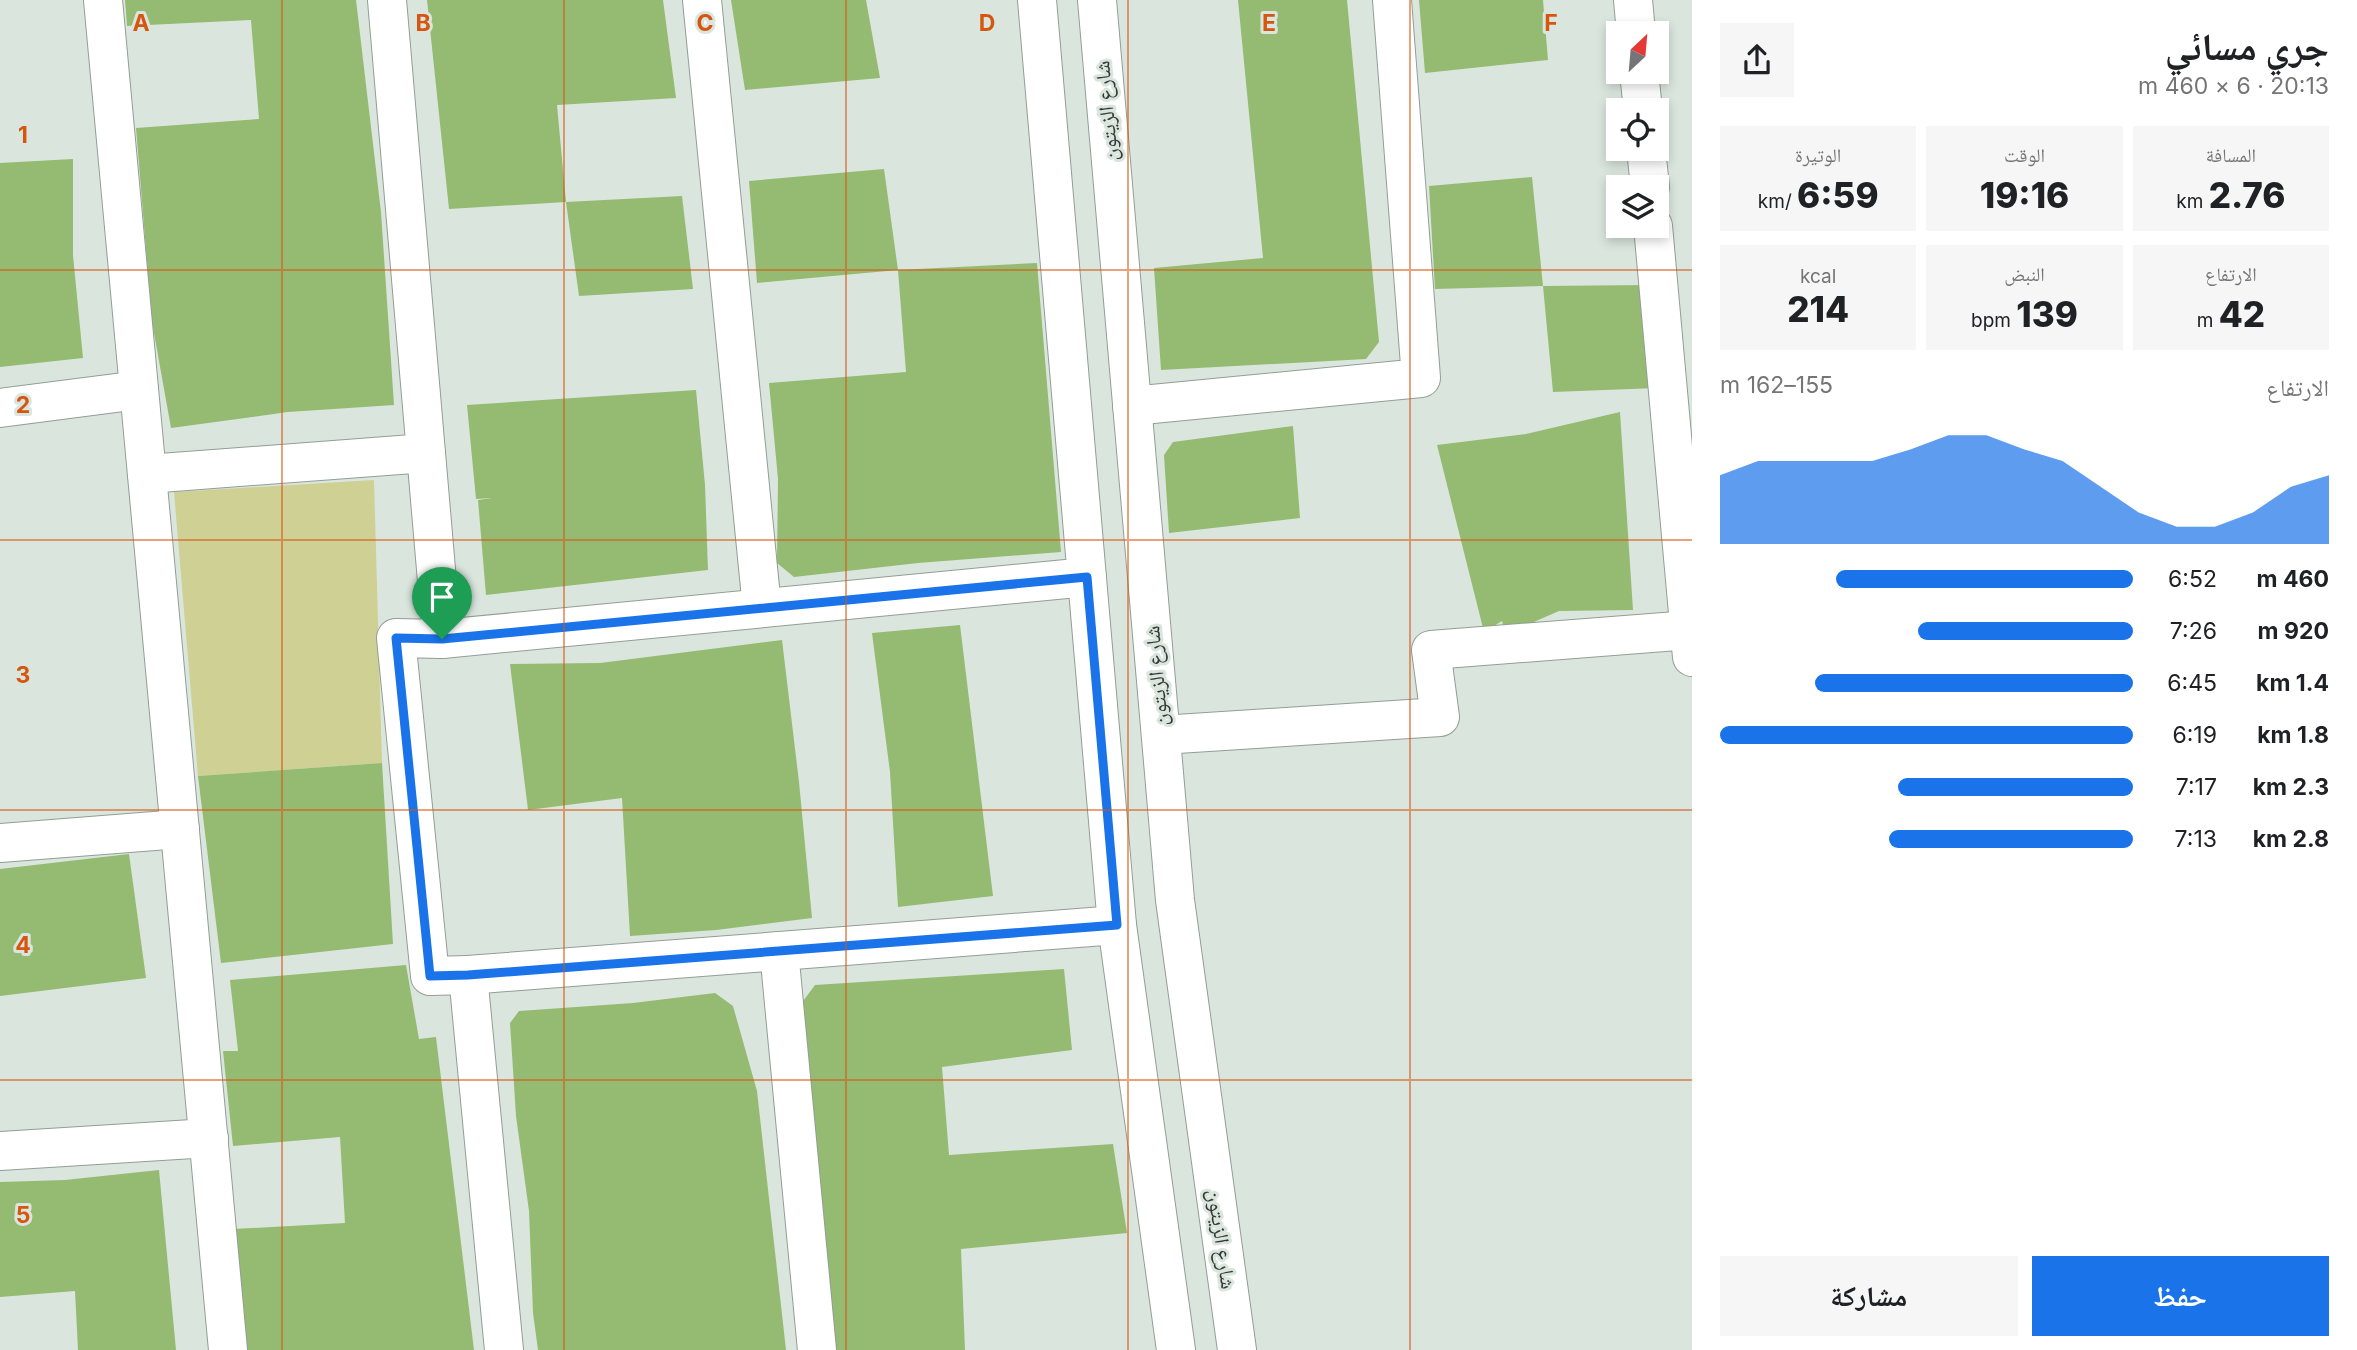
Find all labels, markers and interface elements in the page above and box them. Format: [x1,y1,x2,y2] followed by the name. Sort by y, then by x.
[132,9,150,37] text: A
[415,9,431,37] text: B
[696,9,714,37] text: C
[979,9,995,37] text: D
[1262,9,1276,37] text: E
[1544,9,1558,37] text: F
[1606,21,1670,84] north arrow
[1606,21,1669,238] map controls
[1720,23,1794,97] button: share
[2165,23,2329,69] text: جري مسائي
[1089,60,1124,162] street label: شارع الزيتون
[2138,72,2329,100] text: 20:13 · 6 × 460 m
[1606,98,1669,161] button: locate
[18,121,28,149] text: 1
[1795,144,1841,167] text: الوتيرة
[2004,144,2045,167] text: الوقت
[2206,144,2256,167] text: المسافة
[1797,174,1879,216] text: 6:59
[1980,174,2069,216] text: 19:16
[2209,174,2285,216] text: 2.76
[1606,175,1669,238] button: layers
[1758,190,1797,213] text: /km
[2176,190,2209,213] text: km
[2004,263,2045,286] text: النبض
[2205,263,2257,286] text: الارتفاع
[1800,265,1836,288] text: kcal
[1787,288,1849,330] text: 214
[2016,293,2078,335] text: 139
[2219,293,2265,335] text: 42
[1971,309,2016,332] text: bpm
[2197,309,2219,332] text: m
[1720,371,1833,399] text: 155–162 m
[2266,374,2329,402] text: الارتفاع
[16,391,30,419] text: 2
[2168,565,2217,593] text: 6:52
[2257,565,2329,593] text: 460 m
[412,567,472,639] pin
[423,578,461,616] icon: arrive
[2170,617,2217,645] text: 7:26
[2258,617,2329,645] text: 920 m
[1139,625,1174,727] street label: شارع الزيتون
[16,661,30,689] text: 3
[2167,669,2217,697] text: 6:45
[2256,669,2329,697] text: 1.4 km
[2172,721,2217,749] text: 6:19
[2257,721,2329,749] text: 1.8 km
[2176,773,2217,801] text: 7:17
[2253,773,2329,801] text: 2.3 km
[2175,825,2217,853] text: 7:13
[2253,825,2329,853] text: 2.8 km
[15,931,31,959] text: 4
[1202,1187,1241,1291] street label: شارع الزيتون
[16,1201,30,1229] text: 5
[1720,1256,2018,1336] button: مشاركة
[2032,1256,2329,1336] button: حفظ

